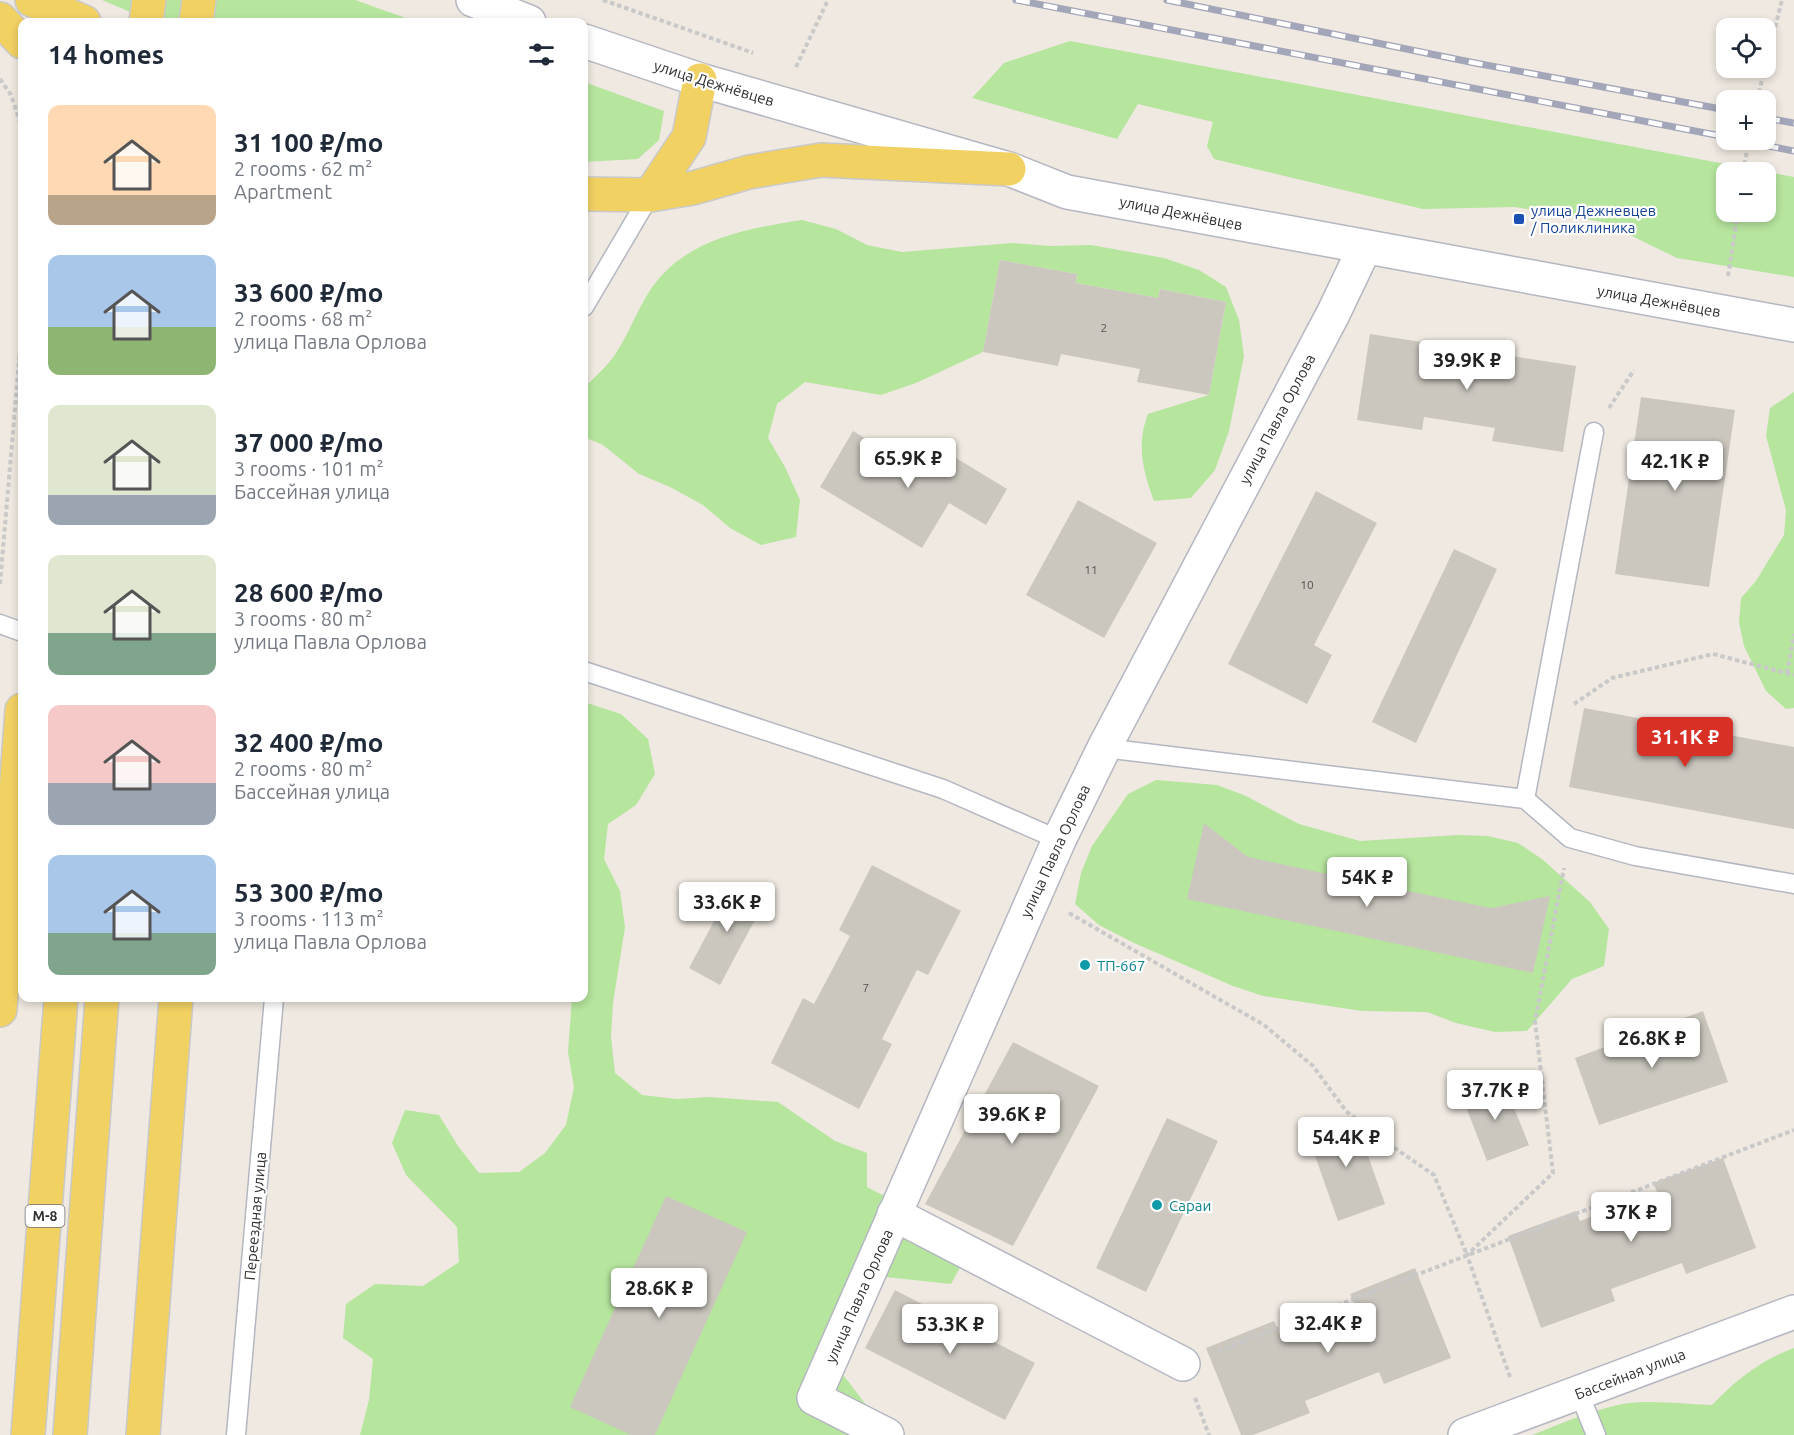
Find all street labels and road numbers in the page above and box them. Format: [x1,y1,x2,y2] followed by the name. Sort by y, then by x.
[652,57,776,109] street label: улица Дежнёвцев
[1118,193,1244,233] street label: улица Дежнёвцев
[1596,282,1722,320] street label: улица Дежнёвцев
[1236,351,1318,487] street label: улица Павла Орлова
[1017,782,1093,920] street label: улица Павла Орлова
[241,1151,269,1281] street label: Переездная улица
[26,1205,64,1227] road number: М-8
[822,1226,896,1366] street label: улица Павла Орлова
[1572,1345,1688,1403] street label: Бассейная улица

